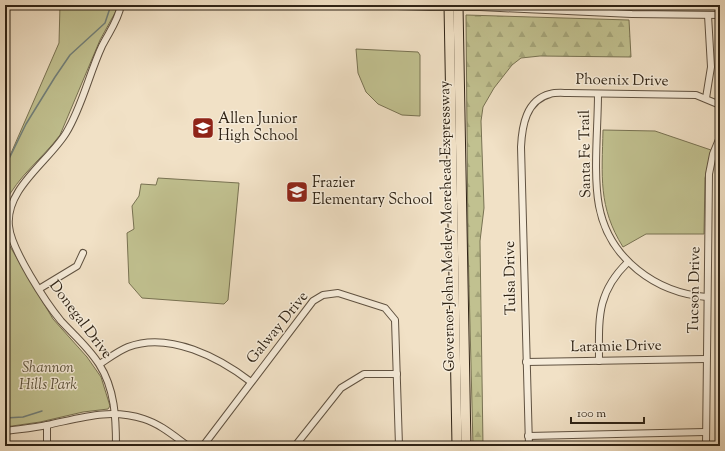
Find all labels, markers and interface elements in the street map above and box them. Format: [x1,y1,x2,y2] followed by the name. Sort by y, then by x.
[575,70,669,92] street label: Phoenix Drive
[435,80,461,372] street label: Governor John Motley Morehead Expressway
[218,109,298,147] place label: Allen Junior High School
[575,110,597,198] street label: Santa Fe Trail
[190,115,216,141] school or university icon: Allen Junior High School
[312,173,433,211] place label: Frazier Elementary School
[284,179,310,205] school or university icon: Frazier Elementary School
[500,241,522,315] street label: Tulsa Drive
[684,246,706,334] street label: Tucson Drive
[43,276,117,364] street label: Donegal Drive
[242,287,314,369] street label: Galway Drive
[570,336,662,358] street label: Laramie Drive
[19,358,77,396] park label: Shannon Hills Park
[571,399,644,425] scale bar
[577,405,606,423] text: 100 m

